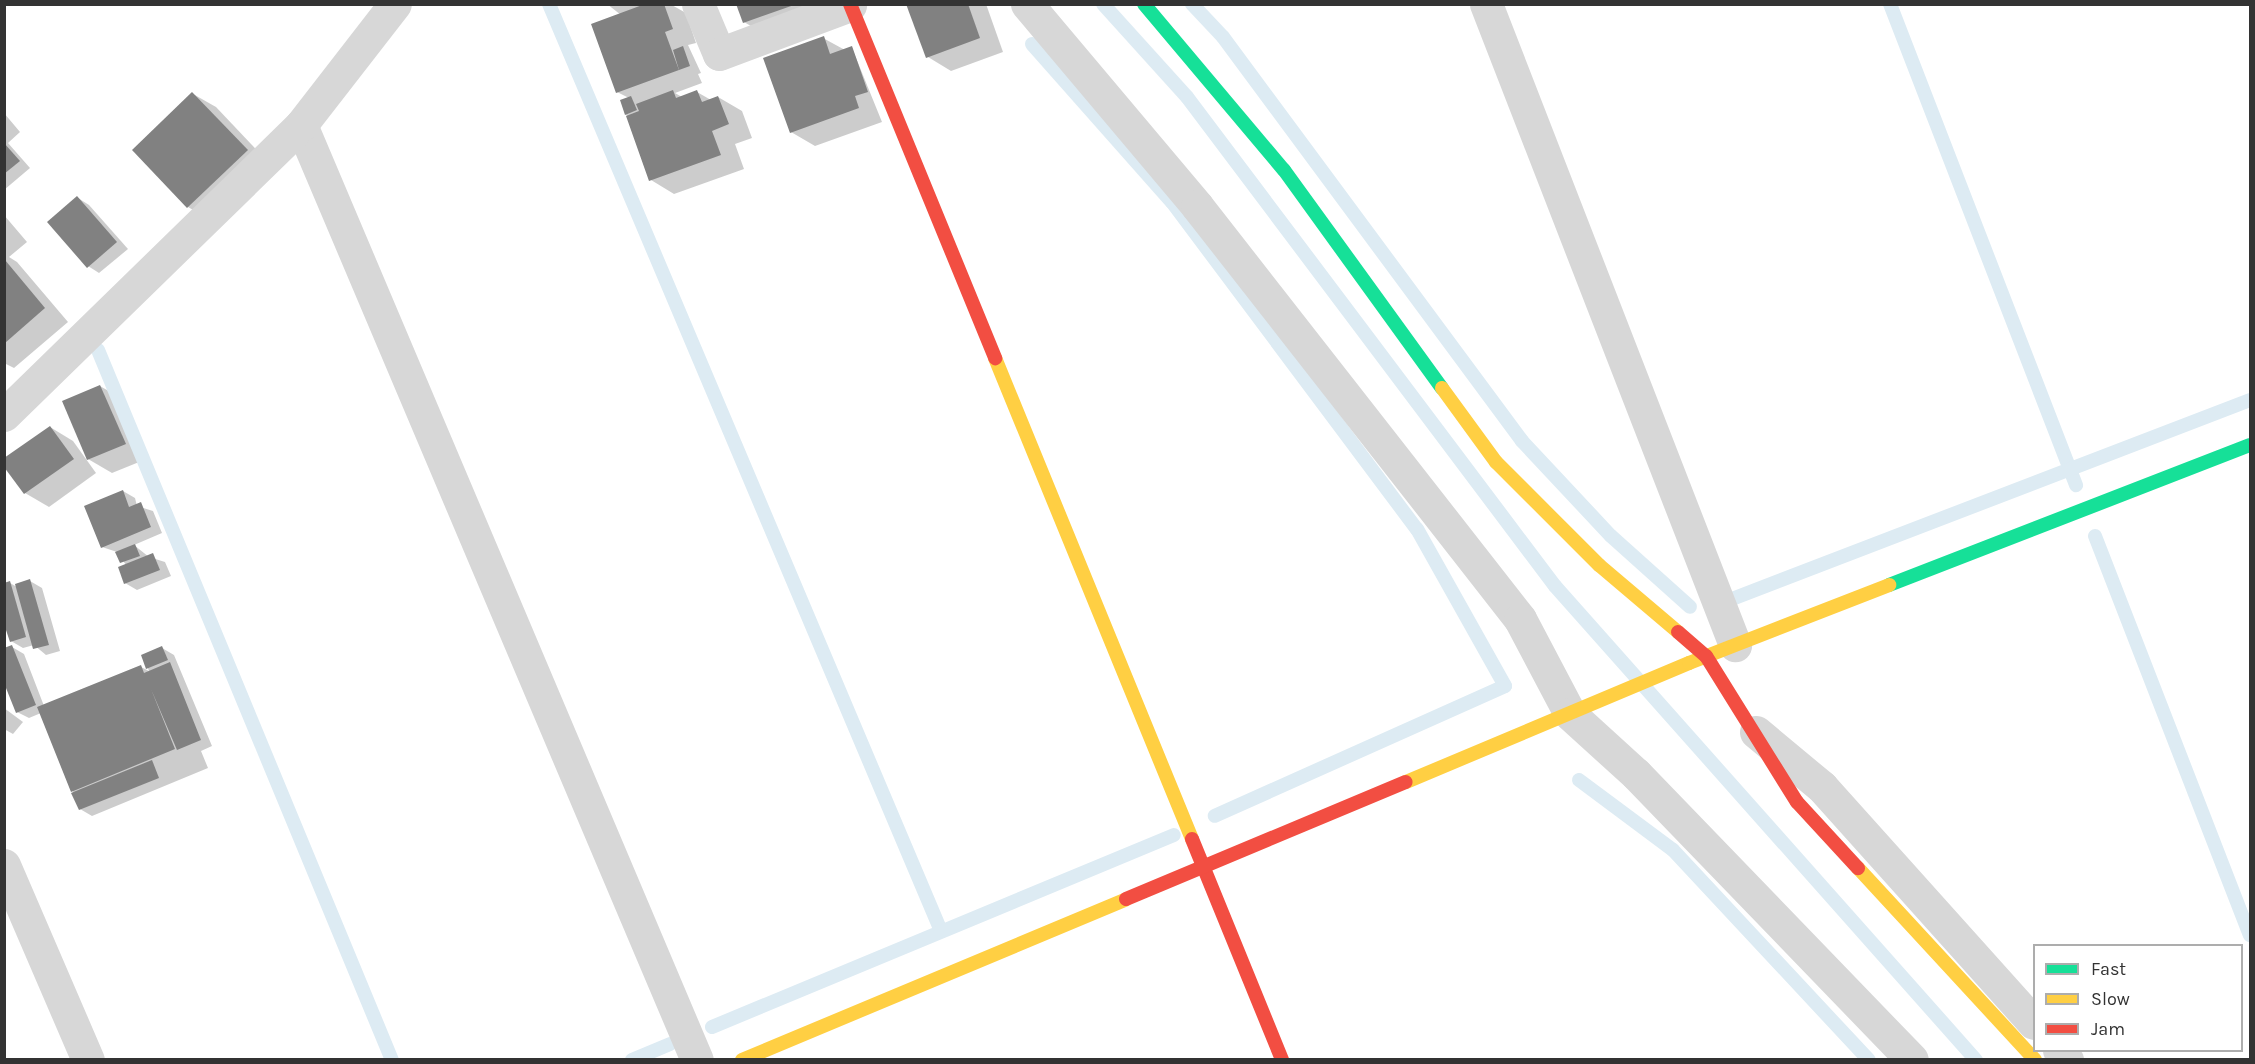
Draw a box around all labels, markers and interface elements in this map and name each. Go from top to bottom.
legend [2033,944,2243,1052]
text: Fast [2091,958,2126,980]
text: Slow [2091,988,2130,1010]
text: Jam [2091,1018,2125,1040]

